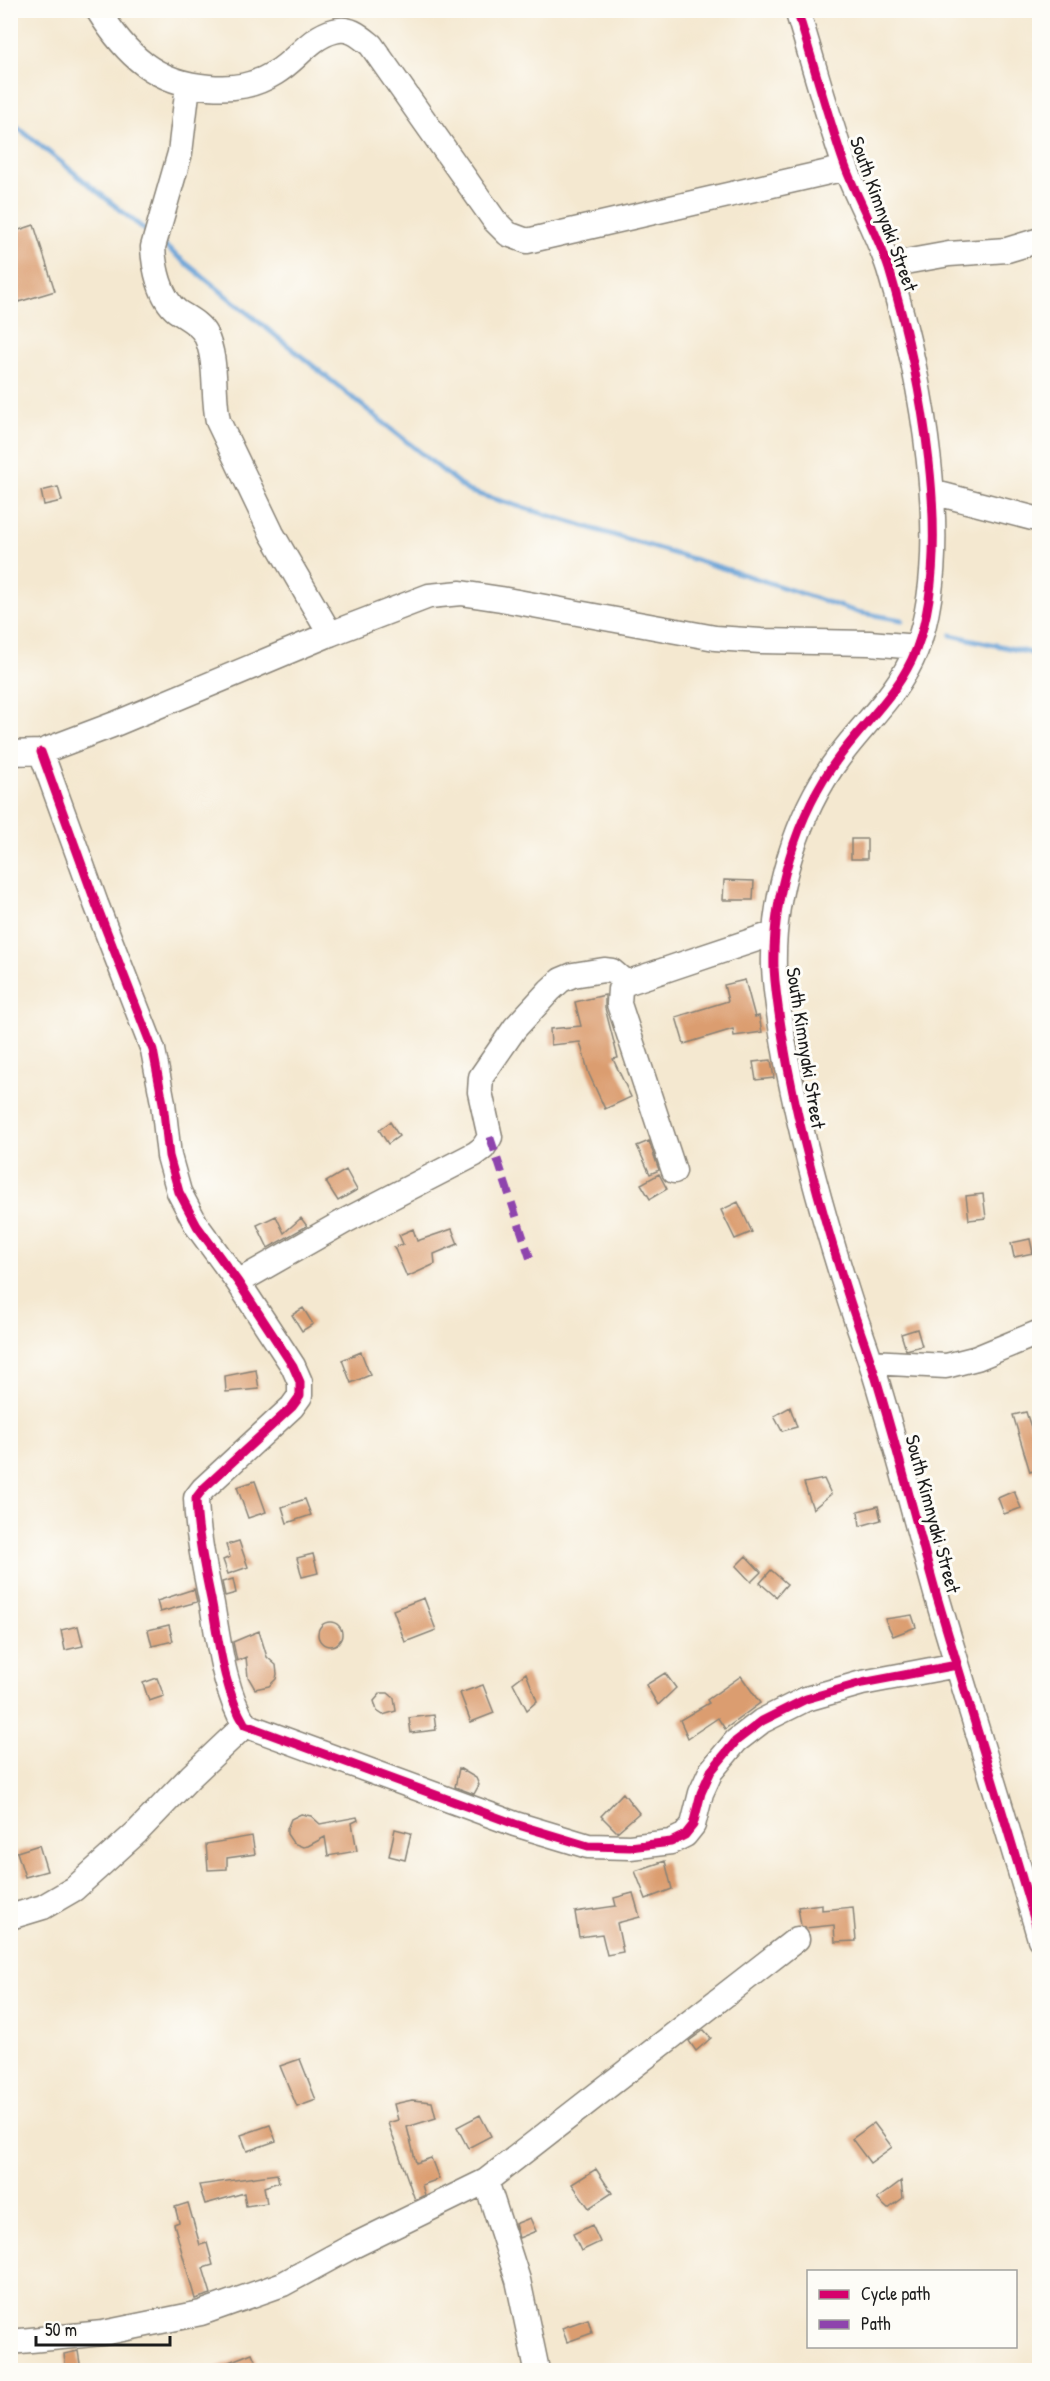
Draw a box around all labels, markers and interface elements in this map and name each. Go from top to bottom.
street label: South Kimnyaki Street [844,133,925,296]
street label: South Kimnyaki Street [780,965,833,1132]
street label: South Kimnyaki Street [899,1432,968,1597]
legend [807,2270,1017,2348]
text: Cycle path [861,2281,931,2306]
scale bar [36,2309,170,2347]
text: Path [861,2311,891,2336]
text: 50 m [45,2317,77,2342]

